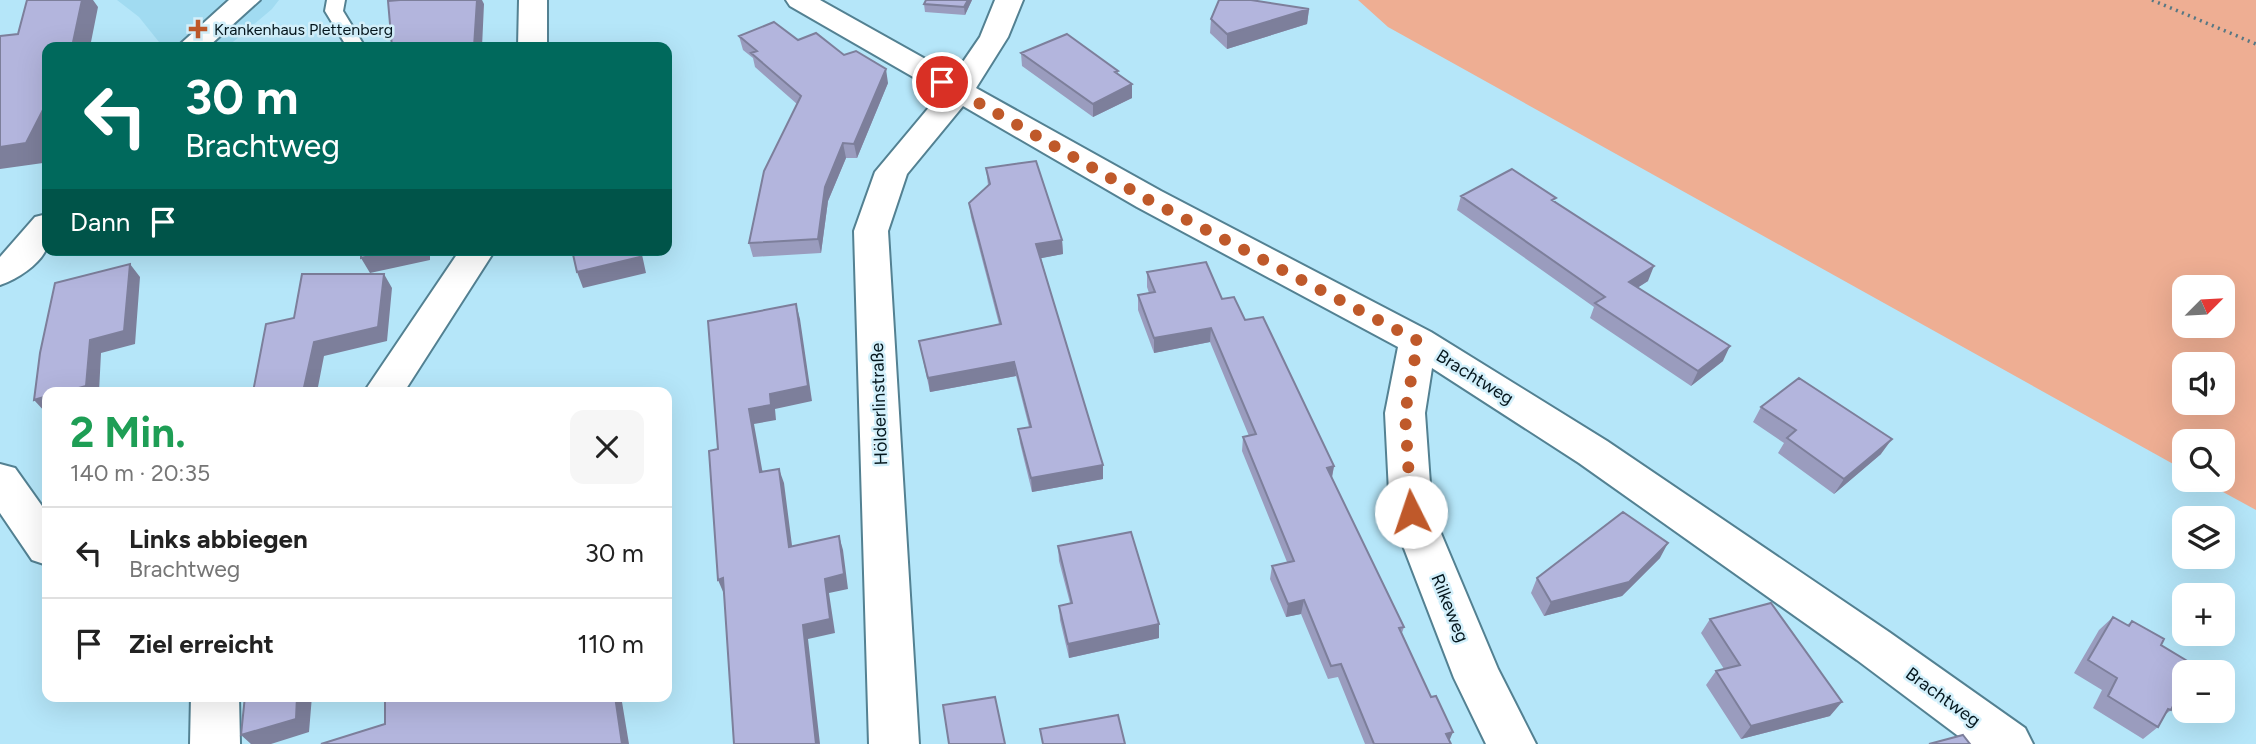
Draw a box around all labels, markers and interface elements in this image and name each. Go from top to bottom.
marker: Krankenhaus Plettenberg [188,19,208,39]
place label: Krankenhaus Plettenberg [214,20,393,39]
pin [912,52,972,112]
icon: arrive [923,63,961,101]
text: 30 m [185,67,298,126]
icon: left [70,70,161,161]
text: Brachtweg [185,127,340,165]
icon: arrive [144,203,182,241]
text: Dann [70,206,130,238]
north arrow [2172,275,2235,338]
map controls [2172,275,2235,723]
street label: Hölderlinstraße [866,342,892,466]
street label: Brachtweg [1432,345,1518,409]
button: sound [2172,352,2235,415]
text: 2 Min. [70,407,186,458]
button: close [570,410,644,484]
button: search [2172,429,2235,492]
text: 140 m · 20:35 [70,459,210,487]
position arrow [1374,475,1448,549]
button: layers [2172,506,2235,569]
text: Links abbiegen [129,523,308,555]
icon: left [70,534,108,572]
text: 30 m [585,537,644,569]
text: Brachtweg [129,555,240,583]
street label: Rilkeweg [1426,571,1474,645]
button: + [2172,583,2235,646]
icon: arrive [70,625,108,663]
text: Ziel erreicht [129,628,274,660]
text: 110 m [577,628,644,660]
button: − [2172,660,2235,723]
street label: Brachtweg [1901,662,1985,732]

